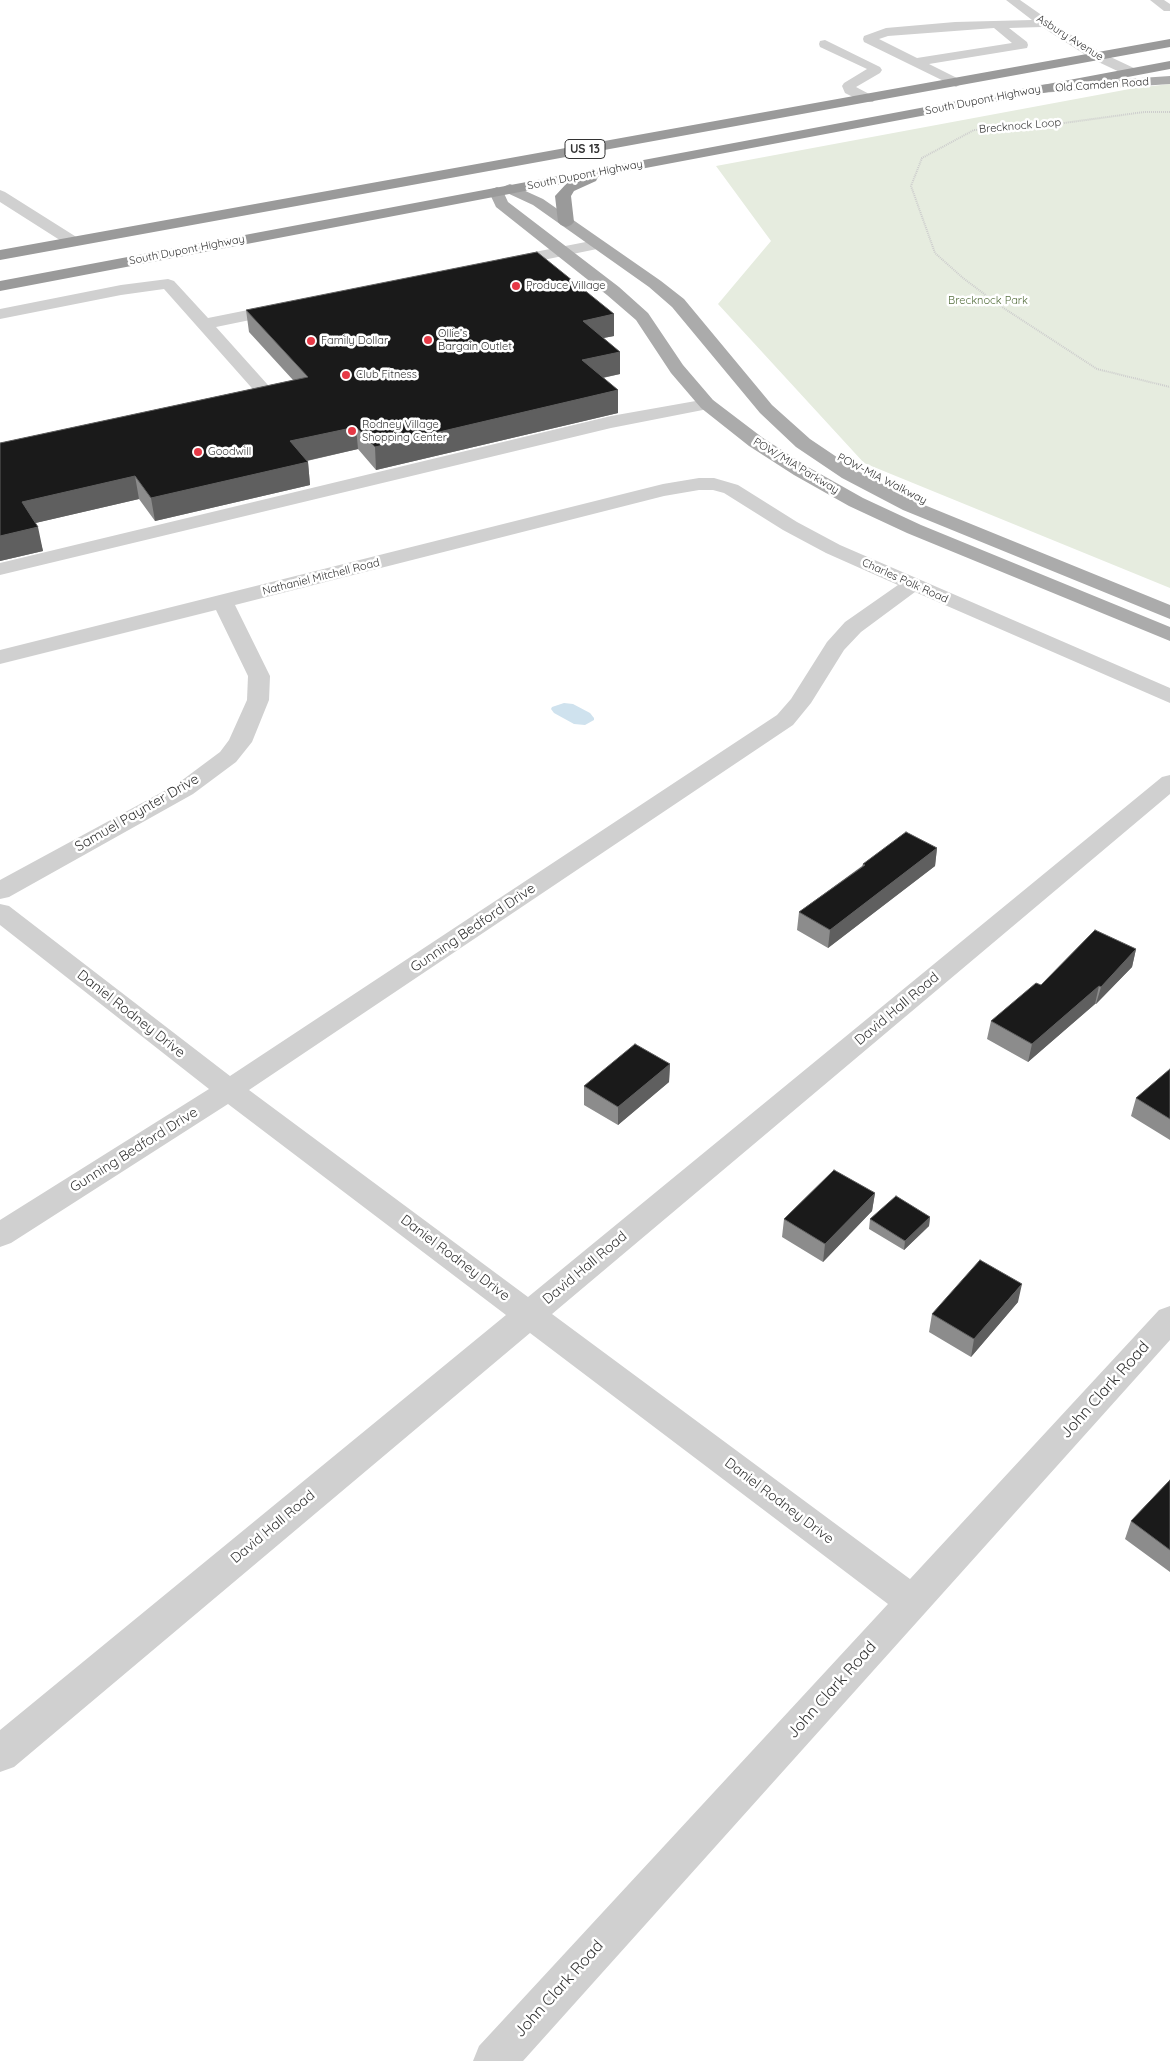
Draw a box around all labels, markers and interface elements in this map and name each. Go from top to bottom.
street label: Asbury Avenue [1034,12,1106,64]
street label: Old Camden Road [1055,75,1149,95]
street label: South Dupont Highway [924,82,1042,118]
street label: Brecknock Loop [978,116,1062,136]
road number: US 13 [565,140,605,158]
street label: South Dupont Highway [526,157,644,193]
street label: South Dupont Highway [128,232,246,268]
place label: Produce Village [526,279,605,293]
marker: Produce Village [510,280,522,292]
park label: Brecknock Park [948,294,1028,308]
place label: Ollie’s Bargain Outlet [438,327,512,353]
place label: Family Dollar [321,334,388,348]
marker: Ollie’s Bargain Outlet [422,334,434,346]
marker: Family Dollar [305,335,317,347]
place label: Club Fitness [356,368,417,382]
marker: Club Fitness [340,369,352,381]
place label: Rodney Village Shopping Center [362,418,447,444]
marker: Rodney Village Shopping Center [346,425,358,437]
street label: POW/MIA Parkway [751,435,841,497]
place label: Goodwill [208,445,251,459]
marker: Goodwill [192,446,204,458]
street label: POW-MIA Walkway [835,451,929,507]
street label: Nathaniel Mitchell Road [261,556,381,598]
street label: Charles Polk Road [860,556,950,606]
street label: Samuel Paynter Drive [72,771,202,855]
street label: Gunning Bedford Drive [407,880,539,976]
street label: Daniel Rodney Drive [74,967,188,1061]
street label: David Hall Road [852,969,942,1049]
street label: Gunning Bedford Drive [67,1104,201,1196]
street label: Daniel Rodney Drive [397,1211,513,1305]
street label: David Hall Road [540,1228,630,1308]
street label: John Clark Road [1056,1337,1154,1443]
street label: Daniel Rodney Drive [721,1454,837,1548]
street label: David Hall Road [228,1487,318,1567]
street label: John Clark Road [783,1637,881,1743]
street label: John Clark Road [510,1936,608,2042]

